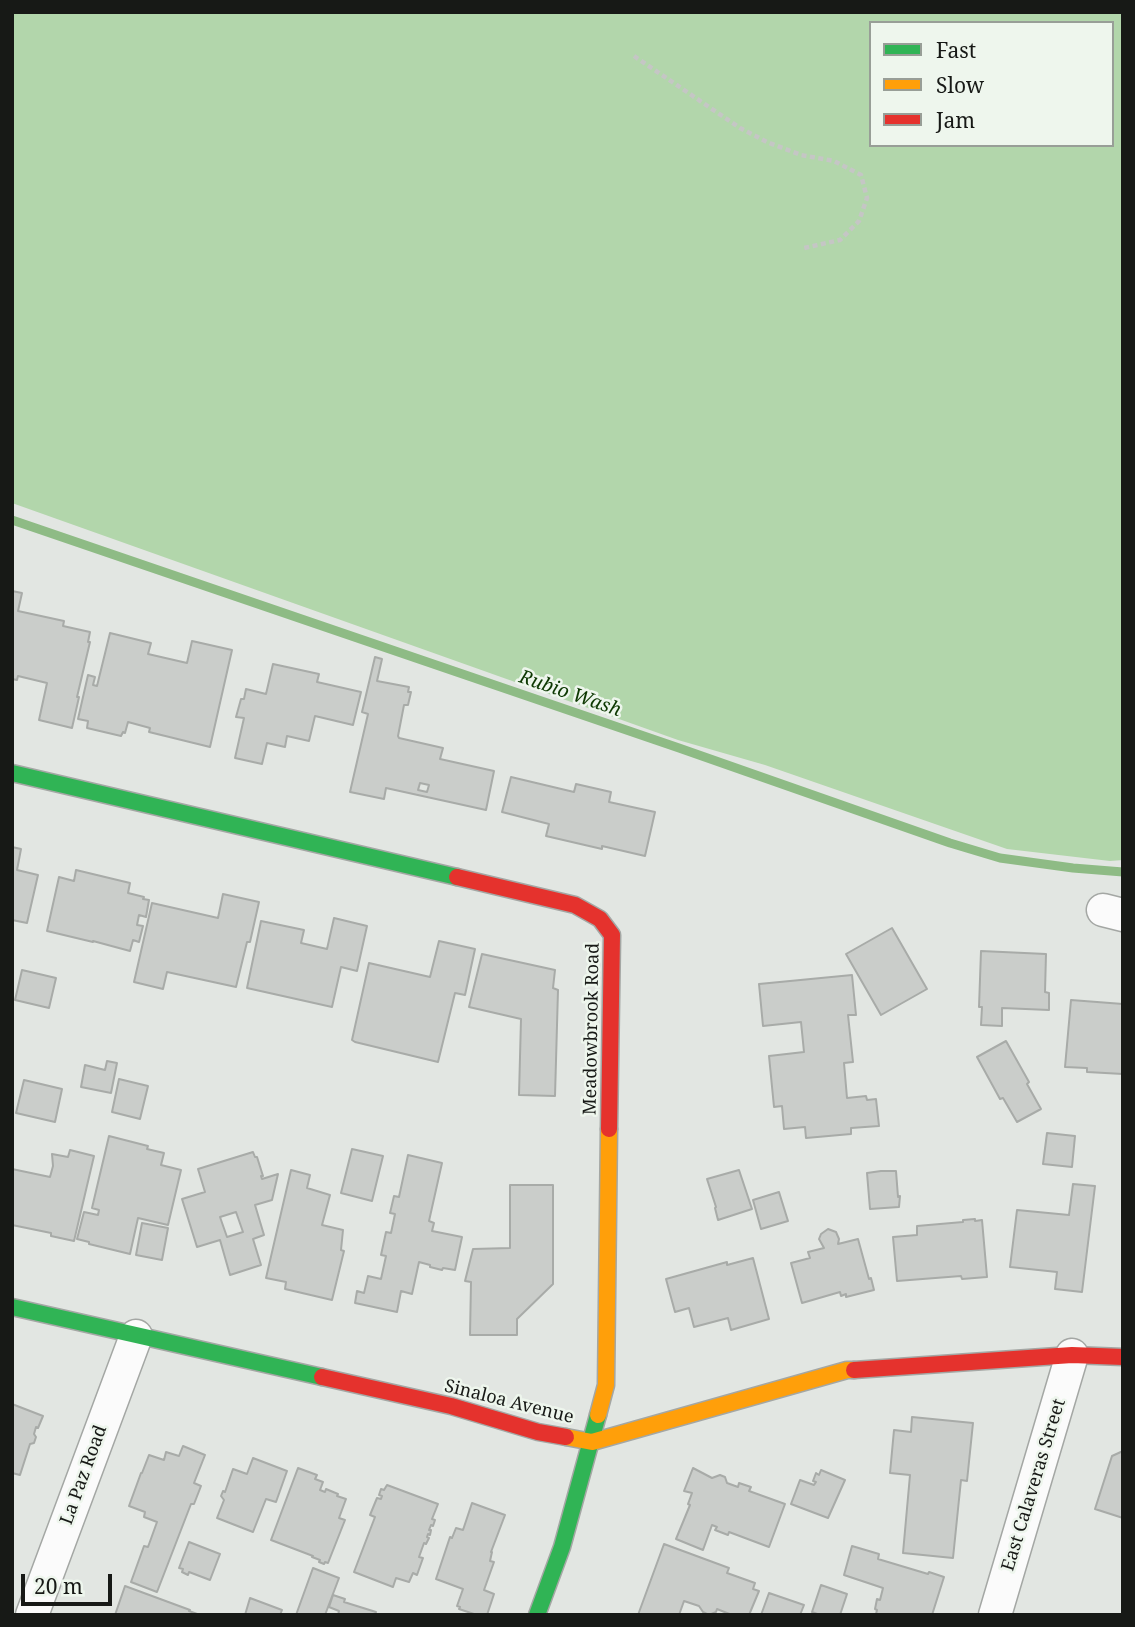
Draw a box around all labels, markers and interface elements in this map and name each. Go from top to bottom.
legend [869,21,1114,147]
text: Fast [936,36,976,64]
text: Slow [936,71,984,99]
text: Jam [936,106,975,134]
water label: Rubio Wash [516,666,624,722]
street label: Meadowbrook Road [580,943,604,1115]
street label: Sinaloa Avenue [442,1376,576,1428]
street label: East Calaveras Street [998,1396,1070,1574]
street label: La Paz Road [56,1422,112,1528]
scale bar [24,1560,116,1604]
text: 20 m [34,1572,83,1600]

